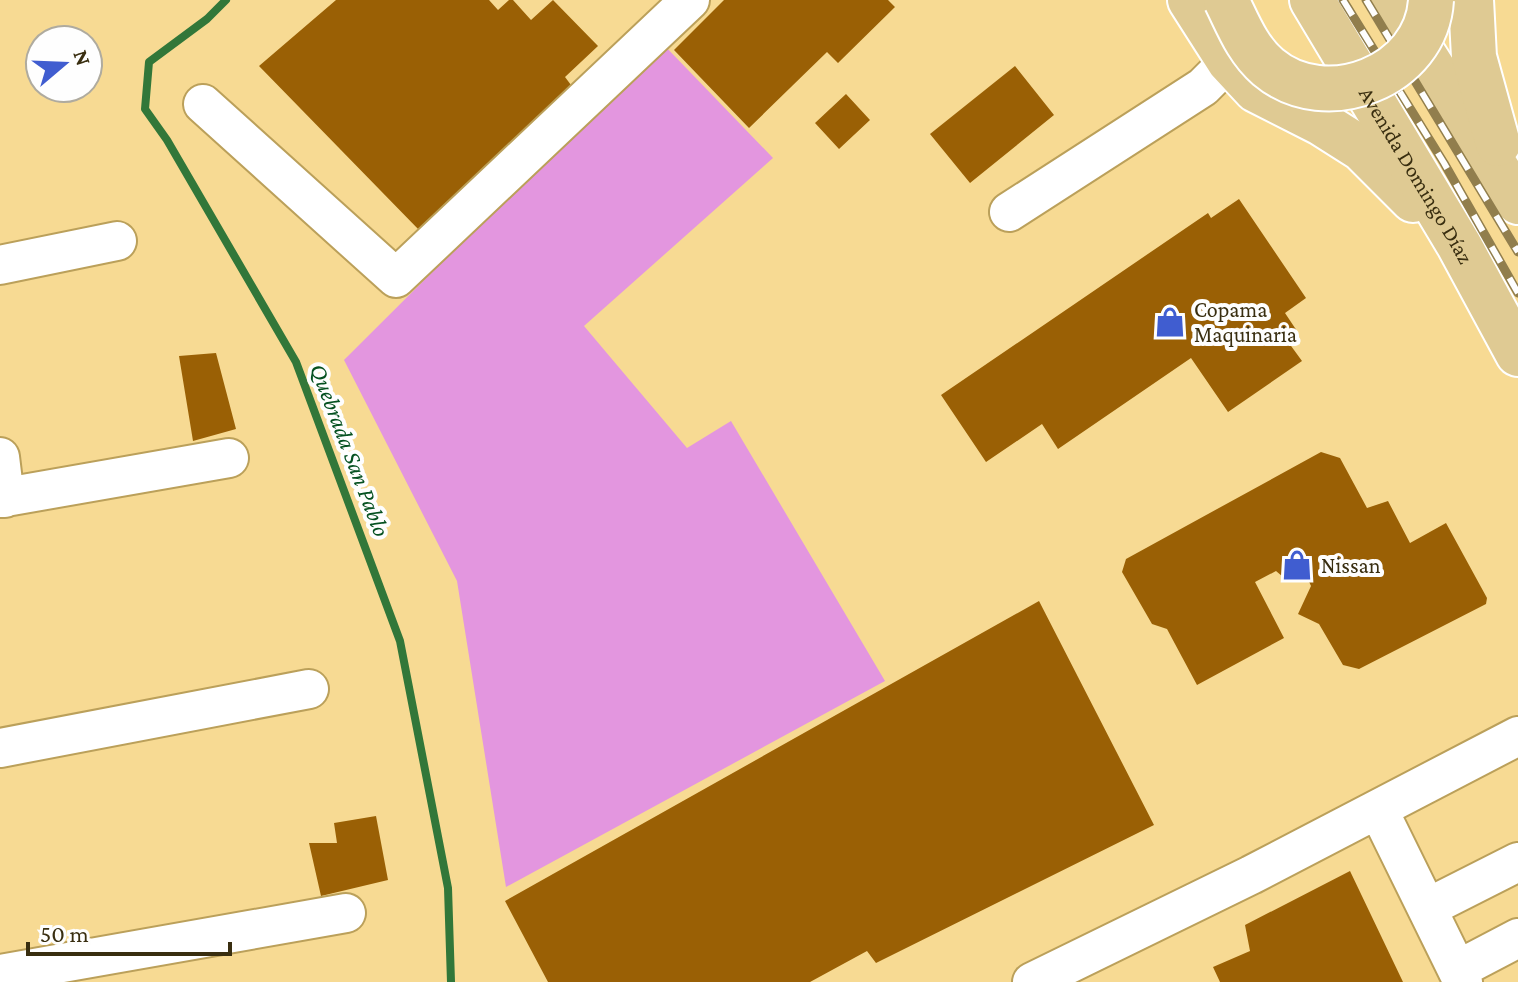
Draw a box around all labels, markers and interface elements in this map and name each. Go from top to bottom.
north arrow [24,24,104,104]
text: N [68,46,97,69]
street label: Avenida Domingo Díaz [1354,82,1479,268]
place label: Copama Maquinaria [1194,297,1297,347]
shop icon: Copama Maquinaria [1153,305,1187,339]
water label: Quebrada San Pablo [305,360,396,540]
shop icon: Nissan [1280,548,1314,582]
place label: Nissan [1321,553,1381,578]
scale bar [28,906,230,956]
text: 50 m [40,920,89,947]

